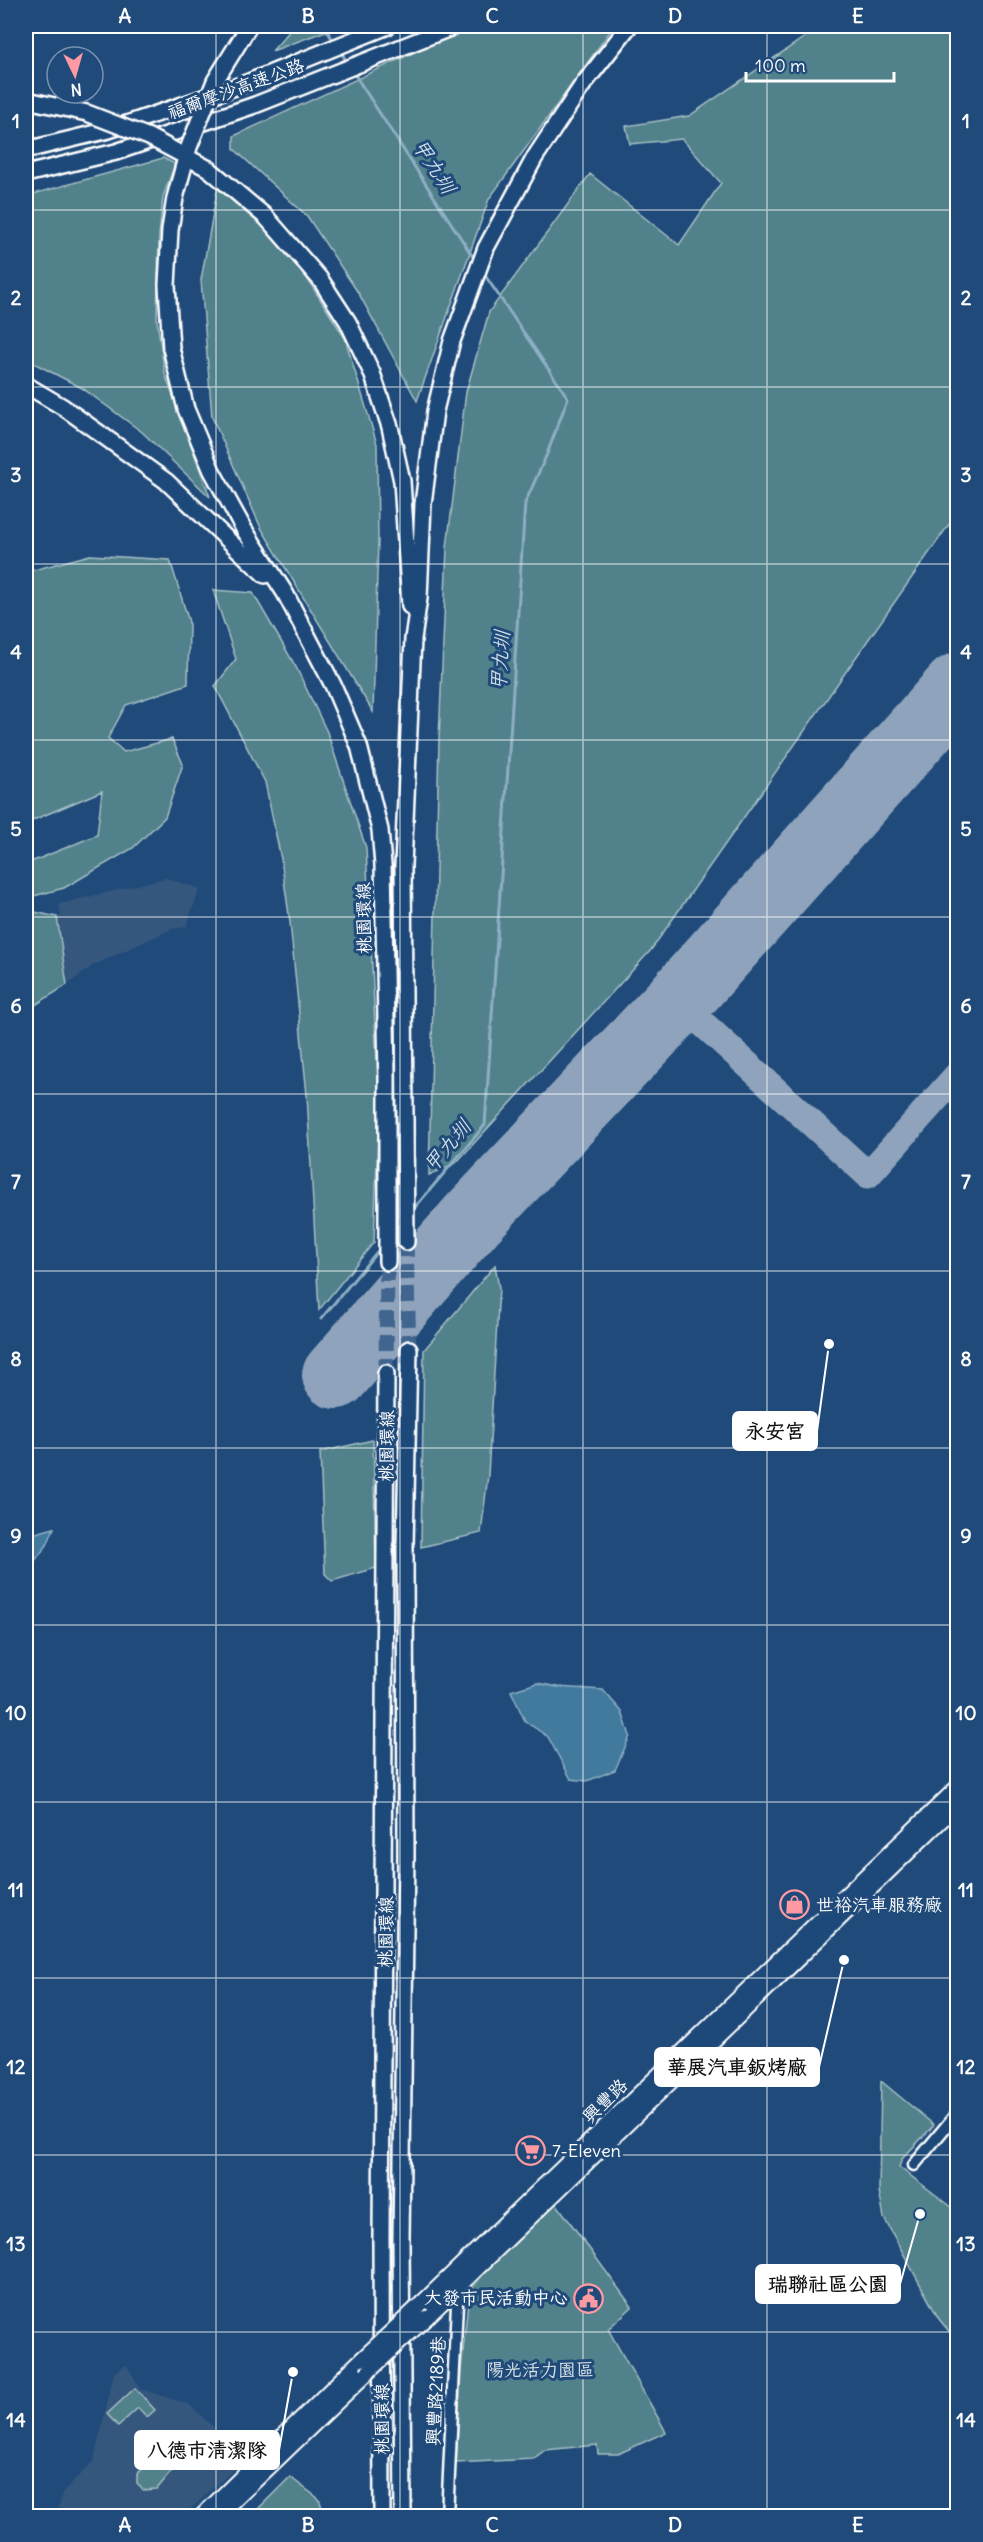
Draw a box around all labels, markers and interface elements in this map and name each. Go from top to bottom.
text: A [119,3,132,28]
text: B [301,3,315,28]
text: C [485,3,499,28]
text: D [668,3,682,28]
text: E [852,3,864,28]
north arrow [45,45,105,105]
scale bar [746,45,894,83]
street label: 福爾摩沙高速公路 [164,53,307,124]
text: 100 m [755,54,806,77]
text: N [70,79,83,100]
text: 1 [12,108,20,133]
text: 1 [962,108,970,133]
water label: 甲九圳 [408,134,462,199]
text: 2 [11,285,22,310]
text: 2 [961,285,972,310]
text: 3 [10,462,22,487]
text: 3 [960,462,972,487]
water label: 甲九圳 [485,628,514,692]
text: 4 [10,639,22,664]
text: 4 [960,639,972,664]
text: 5 [10,816,22,841]
text: 5 [960,816,972,841]
street label: 桃園環線 [351,882,376,954]
text: 6 [10,993,22,1018]
text: 6 [960,993,972,1018]
water label: 甲九圳 [418,1113,477,1177]
text: 7 [11,1169,21,1194]
text: 7 [961,1169,971,1194]
text: 8 [10,1346,22,1371]
text: 8 [960,1346,972,1371]
street label: 桃園環線 [374,1410,399,1482]
callout: 永安宮 [733,1412,817,1450]
text: 永安宮 [745,1418,805,1443]
text: 9 [10,1523,22,1548]
text: 9 [960,1523,972,1548]
text: 10 [5,1700,27,1725]
text: 10 [955,1700,977,1725]
text: 11 [8,1877,24,1902]
text: 11 [958,1877,974,1902]
shop icon: 世裕汽車服務廠 [779,1889,811,1921]
place label: 世裕汽車服務廠 [816,1893,942,1916]
street label: 桃園環線 [373,1896,398,1968]
callout: 華展汽車鈑烤廠 [655,2048,819,2086]
text: 12 [7,2054,25,2079]
text: 華展汽車鈑烤廠 [667,2054,807,2079]
text: 12 [957,2054,975,2079]
street label: 興豐路 [577,2074,632,2128]
supermarket icon: 7-Eleven [515,2135,547,2167]
place label: 7-Eleven [552,2139,621,2162]
text: 13 [6,2231,26,2256]
text: 13 [956,2231,976,2256]
callout: 瑞聯社區公園 [756,2265,900,2303]
text: 瑞聯社區公園 [768,2271,888,2296]
public building icon: 大發市民活動中心 [573,2282,605,2314]
place label: 大發市民活動中心 [424,2286,568,2309]
street label: 興豐路2189巷 [421,2336,450,2446]
park label: 陽光活力園區 [486,2358,594,2381]
street label: 桃園環線 [370,2383,393,2455]
text: 14 [6,2407,26,2432]
text: 14 [956,2407,976,2432]
callout: 八德市清潔隊 [135,2431,279,2469]
text: 八德市清潔隊 [147,2437,267,2462]
text: A [119,2512,132,2537]
text: B [301,2512,315,2537]
text: C [485,2512,499,2537]
text: D [668,2512,682,2537]
text: E [852,2512,864,2537]

